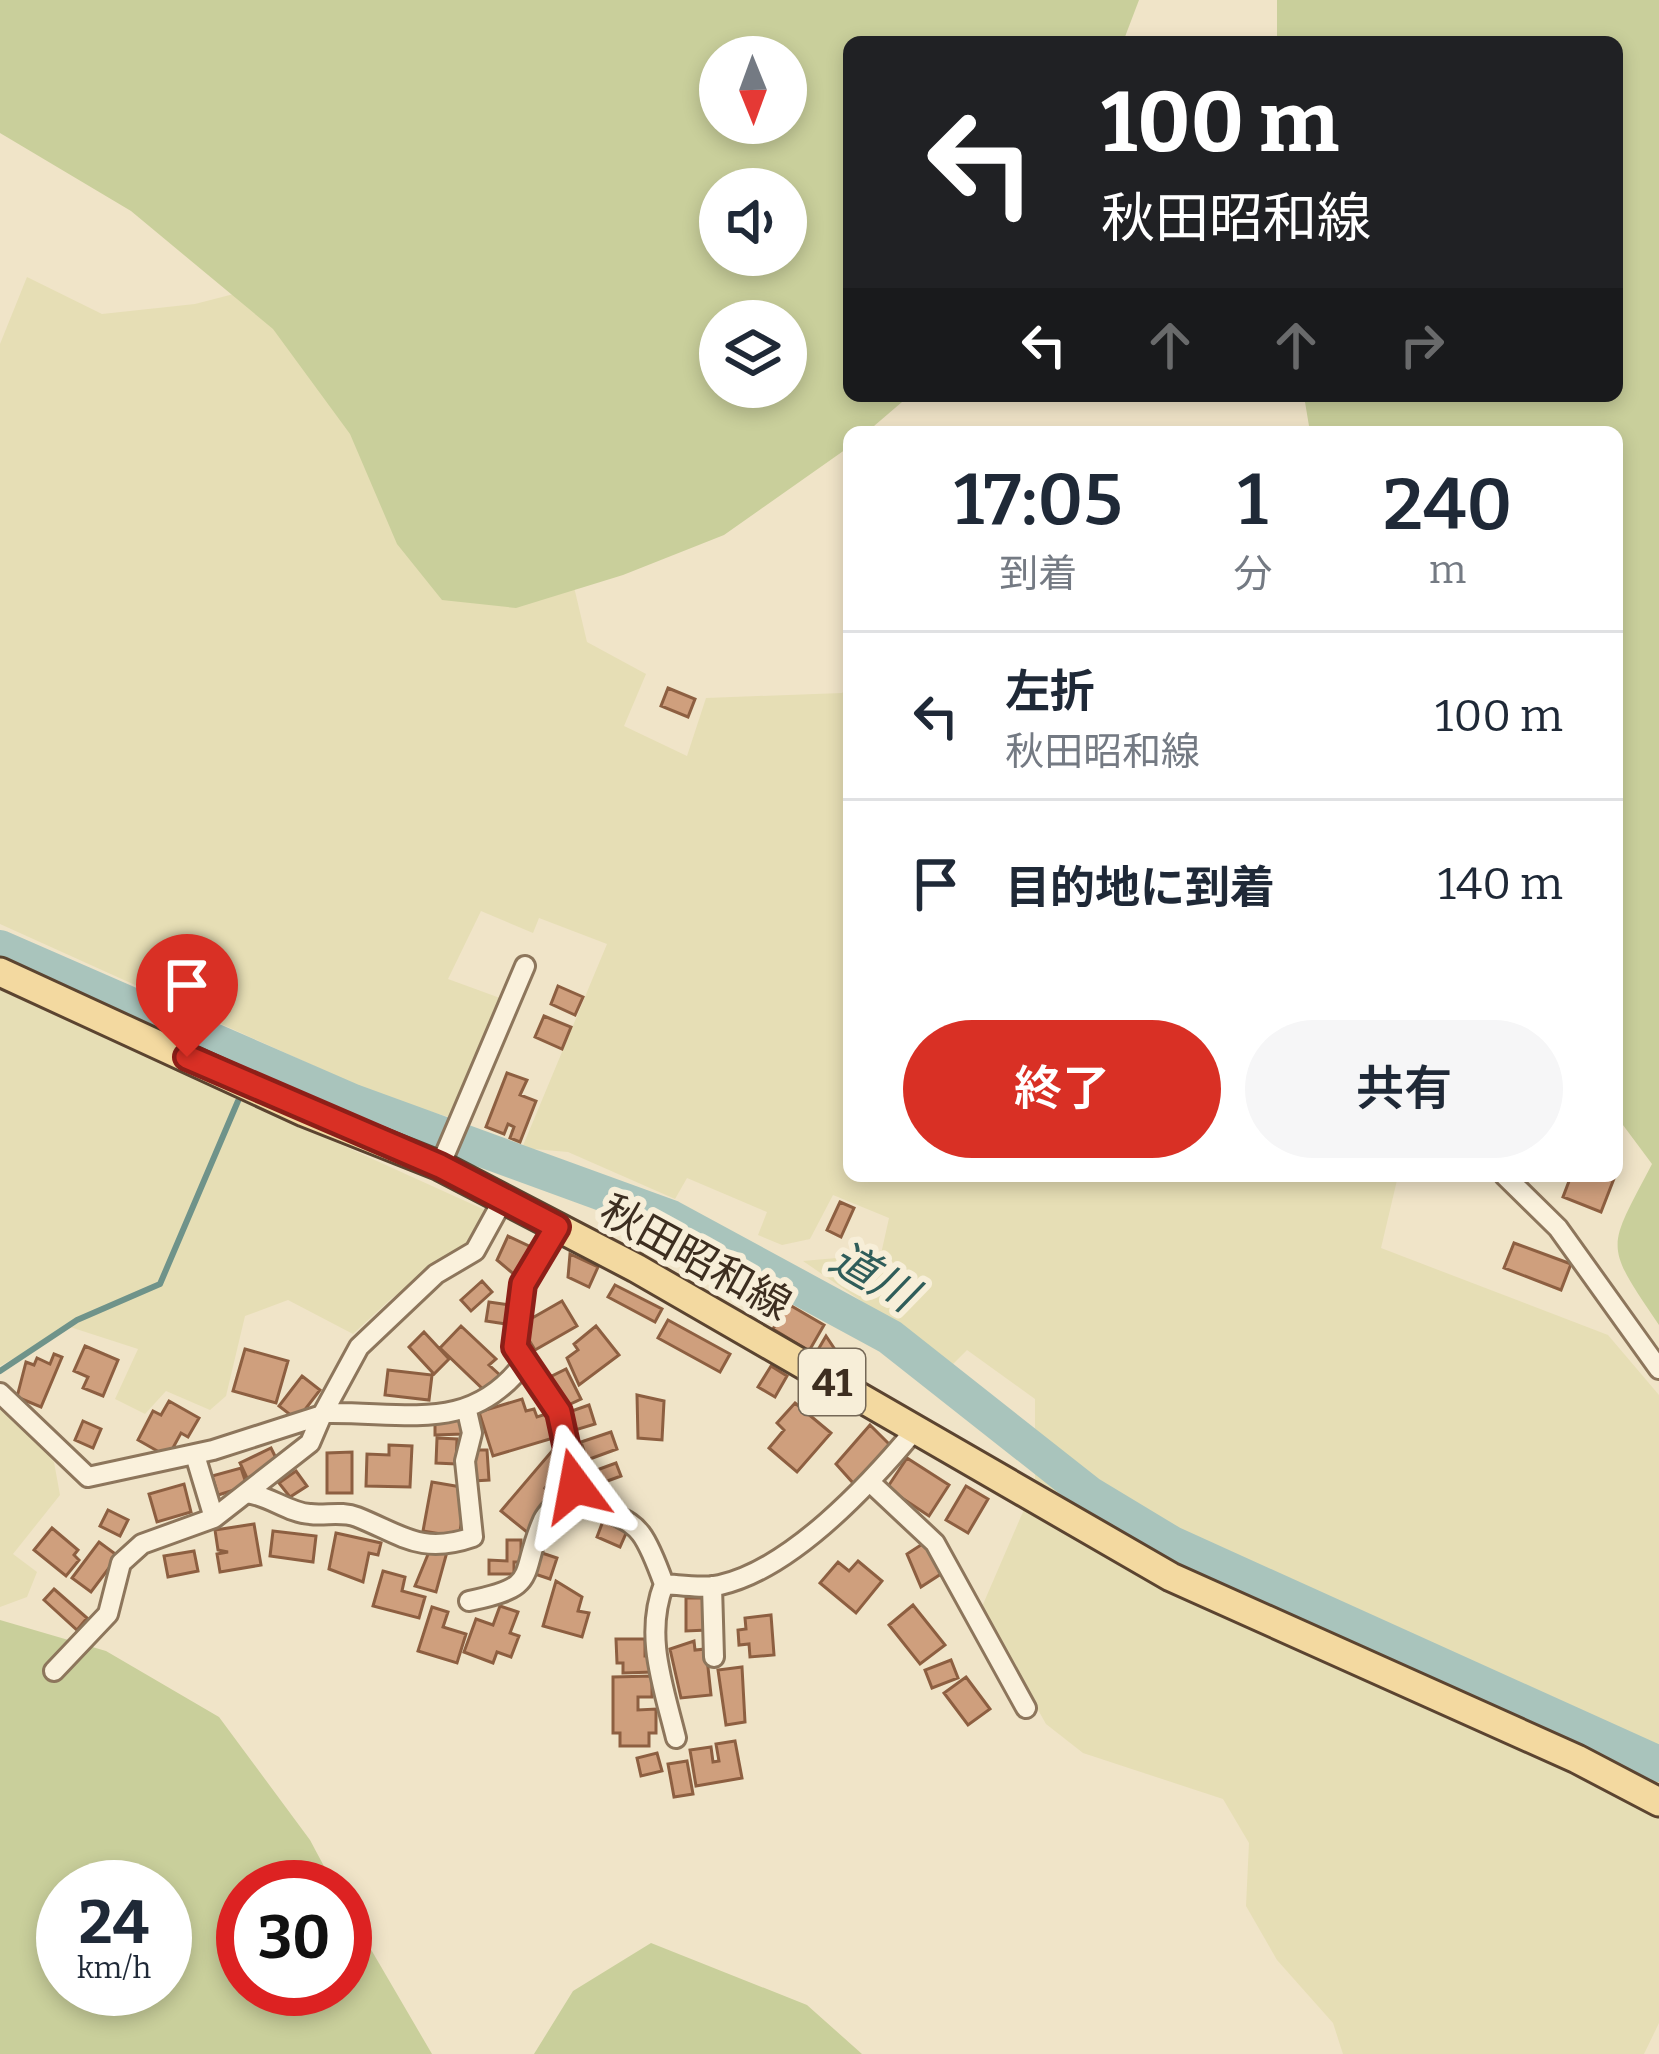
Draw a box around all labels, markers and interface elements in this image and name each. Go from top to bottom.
north arrow [699,36,807,144]
map controls [699,36,807,408]
text: 100 m [1101,72,1339,173]
icon: left [903,84,1059,240]
button: sound [699,168,807,276]
text: 秋田昭和線 [1101,187,1371,251]
button: layers [699,300,807,408]
icon: left [1011,312,1077,378]
icon: ahead [1137,312,1203,378]
icon: ahead [1263,312,1329,378]
icon: right [1389,312,1455,378]
text: 17:05 [954,457,1123,543]
text: 1 [1238,457,1268,543]
text: 240 [1383,462,1512,548]
text: m [1429,547,1466,593]
text: 到着 [999,551,1077,597]
text: 分 [1233,551,1272,597]
text: 左折 [1005,665,1095,719]
icon: left [903,683,969,749]
text: 100 m [1435,689,1563,743]
text: 秋田昭和線 [1005,729,1200,775]
icon: arrive [903,851,969,917]
text: 140 m [1438,857,1563,911]
text: 目的地に到着 [1005,861,1275,915]
pin [136,934,238,1057]
icon: arrive [154,952,220,1018]
button: 終了 [903,1020,1221,1158]
button: 共有 [1245,1020,1563,1158]
street label: 秋田昭和線 [592,1185,799,1331]
water label: 道川 [821,1231,929,1325]
road number: 41 [799,1349,865,1415]
position arrow [512,1423,638,1549]
speed limit sign: 30 [216,1860,372,2016]
text: 24 [79,1887,149,1959]
text: km/h [77,1950,151,1986]

